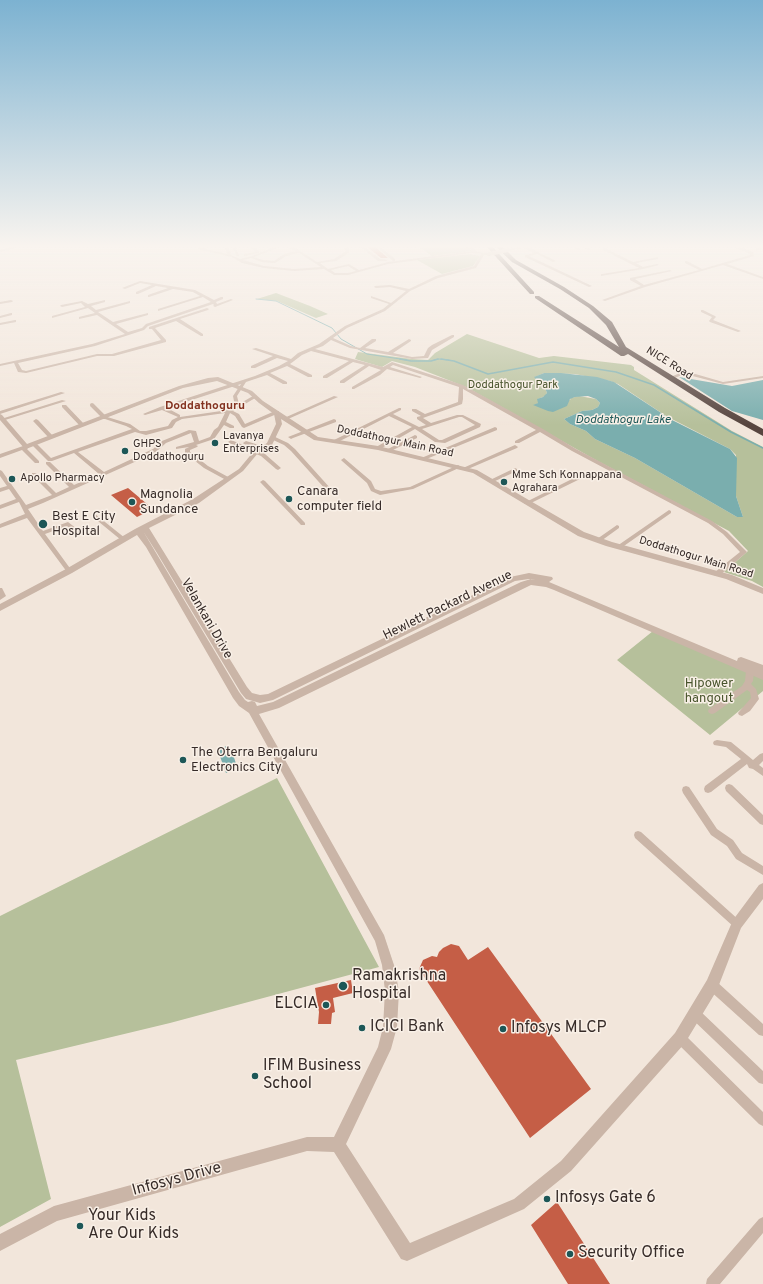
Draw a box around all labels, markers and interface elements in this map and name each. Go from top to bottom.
street label: NICE Road [643,344,695,384]
park label: Doddathogur Park [468,379,558,393]
district label: Doddathoguru [165,400,245,414]
water label: Doddathogur Lake [575,414,671,428]
street label: Doddathogur Main Road [335,423,455,461]
place label: Lavanya Enterprises [223,430,279,456]
place label: GHPS Doddathoguru [133,438,204,464]
marker: Lavanya Enterprises [210,438,220,448]
marker: GHPS Doddathoguru [120,446,130,456]
place label: Mme Sch Konnappana Agrahara [512,469,622,495]
place label: Apollo Pharmacy [20,472,105,486]
marker: Apollo Pharmacy [7,474,17,484]
marker: Mme Sch Konnappana Agrahara [499,477,509,487]
place label: Canara computer field [297,484,382,515]
place label: Magnolia Sundance [140,487,198,518]
marker: Canara computer field [284,494,294,504]
marker: Magnolia Sundance [127,497,137,507]
place label: Best E City Hospital [52,509,116,540]
marker: Best E City Hospital [37,518,49,530]
street label: Doddathogur Main Road [637,534,755,582]
street label: Hewlett Packard Avenue [381,568,515,644]
street label: Velankani Drive [177,576,235,662]
park label: Hipower hangout [685,676,733,707]
place label: The Oterra Bengaluru Electronics City [191,745,318,776]
marker: The Oterra Bengaluru Electronics City [178,755,188,765]
place label: Ramakrishna Hospital [352,967,446,1005]
marker: Ramakrishna Hospital [337,980,349,992]
place label: ELCIA [275,995,318,1015]
marker: ELCIA [321,1000,331,1010]
place label: ICICI Bank [370,1018,445,1038]
place label: Infosys MLCP [511,1019,607,1039]
marker: ICICI Bank [357,1023,367,1033]
marker: Infosys MLCP [498,1024,508,1034]
place label: IFIM Business School [263,1057,361,1095]
marker: IFIM Business School [250,1071,260,1081]
street label: Infosys Drive [130,1159,224,1201]
place label: Infosys Gate 6 [555,1189,656,1209]
marker: Infosys Gate 6 [542,1194,552,1204]
place label: Your Kids Are Our Kids [88,1207,179,1245]
marker: Your Kids Are Our Kids [75,1221,85,1231]
place label: Security Office [578,1244,685,1264]
marker: Security Office [565,1249,575,1259]

